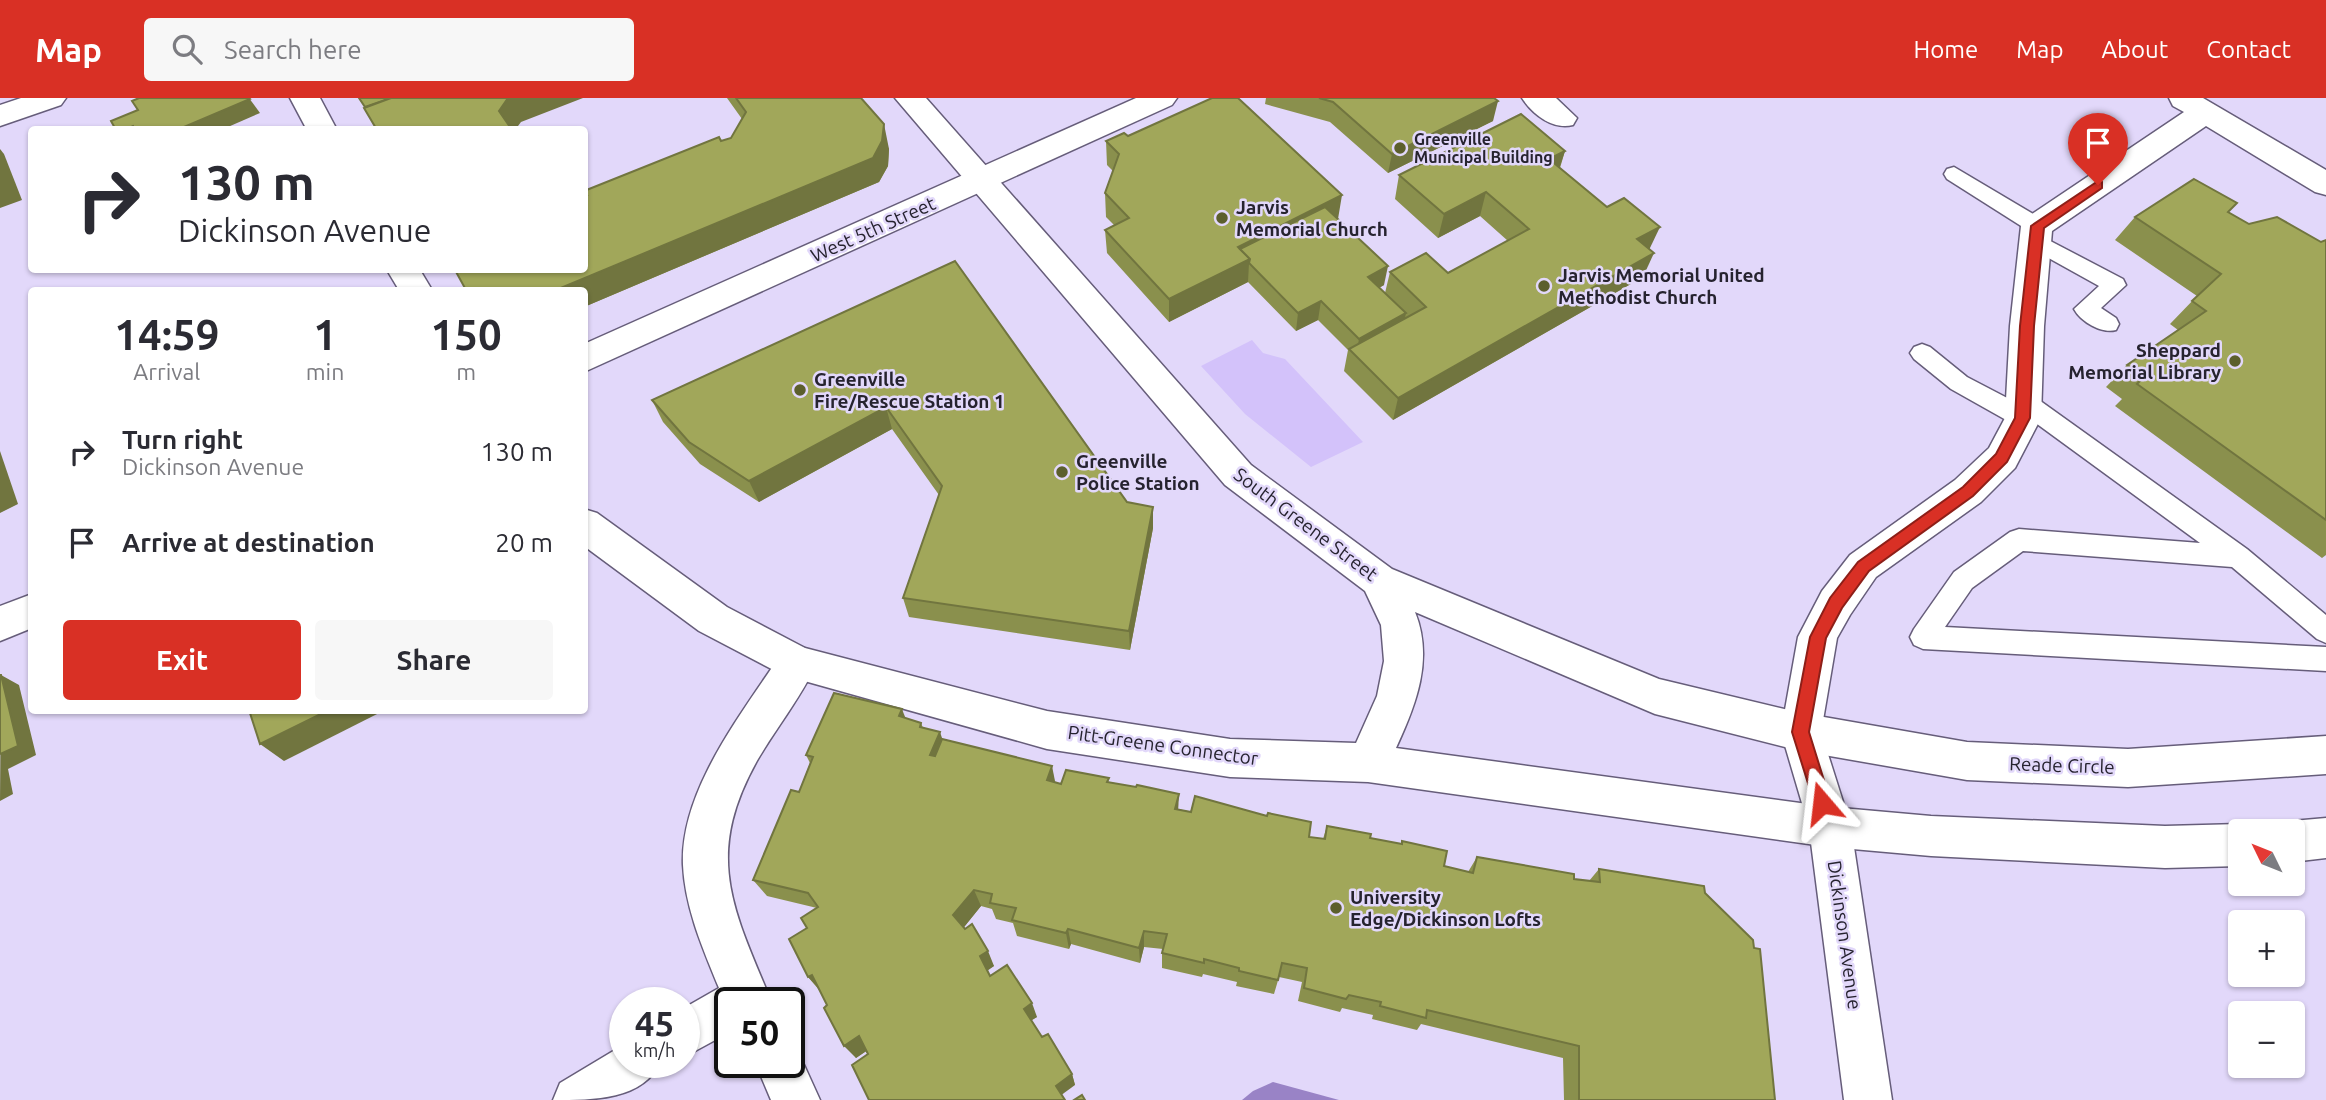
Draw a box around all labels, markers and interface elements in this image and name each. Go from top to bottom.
search box [144,18,634,81]
icon: search [168,30,206,68]
text: Map [35,31,102,68]
text: Search here [224,35,362,64]
text: Home [1913,36,1978,63]
text: Map [2016,36,2063,63]
text: About [2101,36,2168,63]
text: Contact [2206,36,2291,63]
pin [2068,113,2128,185]
icon: arrive [2079,124,2117,162]
place label: Greenville Municipal Building [1414,130,1553,166]
marker: Greenville Municipal Building [1392,140,1408,156]
icon: right [63,154,154,245]
text: 130 m [178,154,315,209]
street label: West 5th Street [807,191,939,266]
place label: Jarvis Memorial Church [1236,196,1388,240]
marker: Jarvis Memorial Church [1214,210,1230,226]
text: Dickinson Avenue [178,212,431,248]
place label: Jarvis Memorial United Methodist Church [1558,264,1765,308]
marker: Jarvis Memorial United Methodist Church [1536,278,1552,294]
text: 14:59 [114,311,219,358]
text: 1 [313,311,337,358]
text: 150 [431,311,502,358]
place label: Sheppard Memorial Library [2068,339,2221,383]
marker: Sheppard Memorial Library [2227,353,2243,369]
text: Arrival [133,359,200,384]
text: min [306,359,344,384]
text: m [456,359,476,384]
place label: Greenville Fire/Rescue Station 1 [814,368,1005,412]
marker: Greenville Fire/Rescue Station 1 [792,382,808,398]
text: Turn right [122,425,243,454]
icon: right [63,433,101,471]
text: 130 m [481,437,553,466]
place label: Greenville Police Station [1076,450,1200,494]
text: Dickinson Avenue [122,454,304,479]
street label: South Greene Street [1230,463,1383,585]
marker: Greenville Police Station [1054,464,1070,480]
icon: arrive [63,524,101,562]
text: Arrive at destination [122,528,375,557]
text: 20 m [495,528,553,557]
button: Exit [63,620,301,700]
button: Share [315,620,553,700]
street label: Pitt-Greene Connector [1066,721,1260,769]
street label: Reade Circle [2009,752,2115,778]
position arrow [1785,766,1859,840]
north arrow [2228,819,2305,896]
map controls [2228,819,2305,1078]
street label: Dickinson Avenue [1824,859,1866,1011]
place label: University Edge/Dickinson Lofts [1350,886,1541,930]
marker: University Edge/Dickinson Lofts [1328,900,1344,916]
button: + [2228,910,2305,987]
speed limit sign: 50 [714,987,805,1078]
button: − [2228,1001,2305,1078]
text: 45 [635,1003,674,1043]
text: km/h [634,1040,675,1060]

